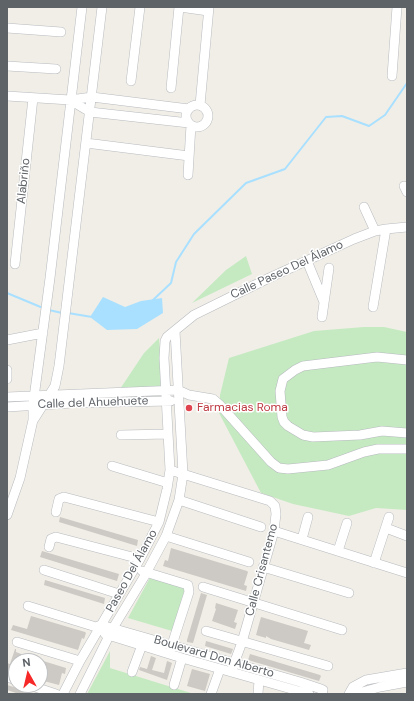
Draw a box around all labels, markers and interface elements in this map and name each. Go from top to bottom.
street label: Alabriño [14,157,34,205]
street label: Calle Paseo Del Álamo [228,238,346,302]
street label: Calle del Ahuehuete [37,394,149,412]
place label: Farmacias Roma [197,401,288,415]
marker: Farmacias Roma [184,403,194,413]
street label: Calle Crisantemo [243,522,281,618]
street label: Paseo Del Álamo [103,527,161,615]
street label: Boulevard Don Alberto [152,633,276,681]
north arrow [8,653,48,693]
text: N [22,655,31,670]

